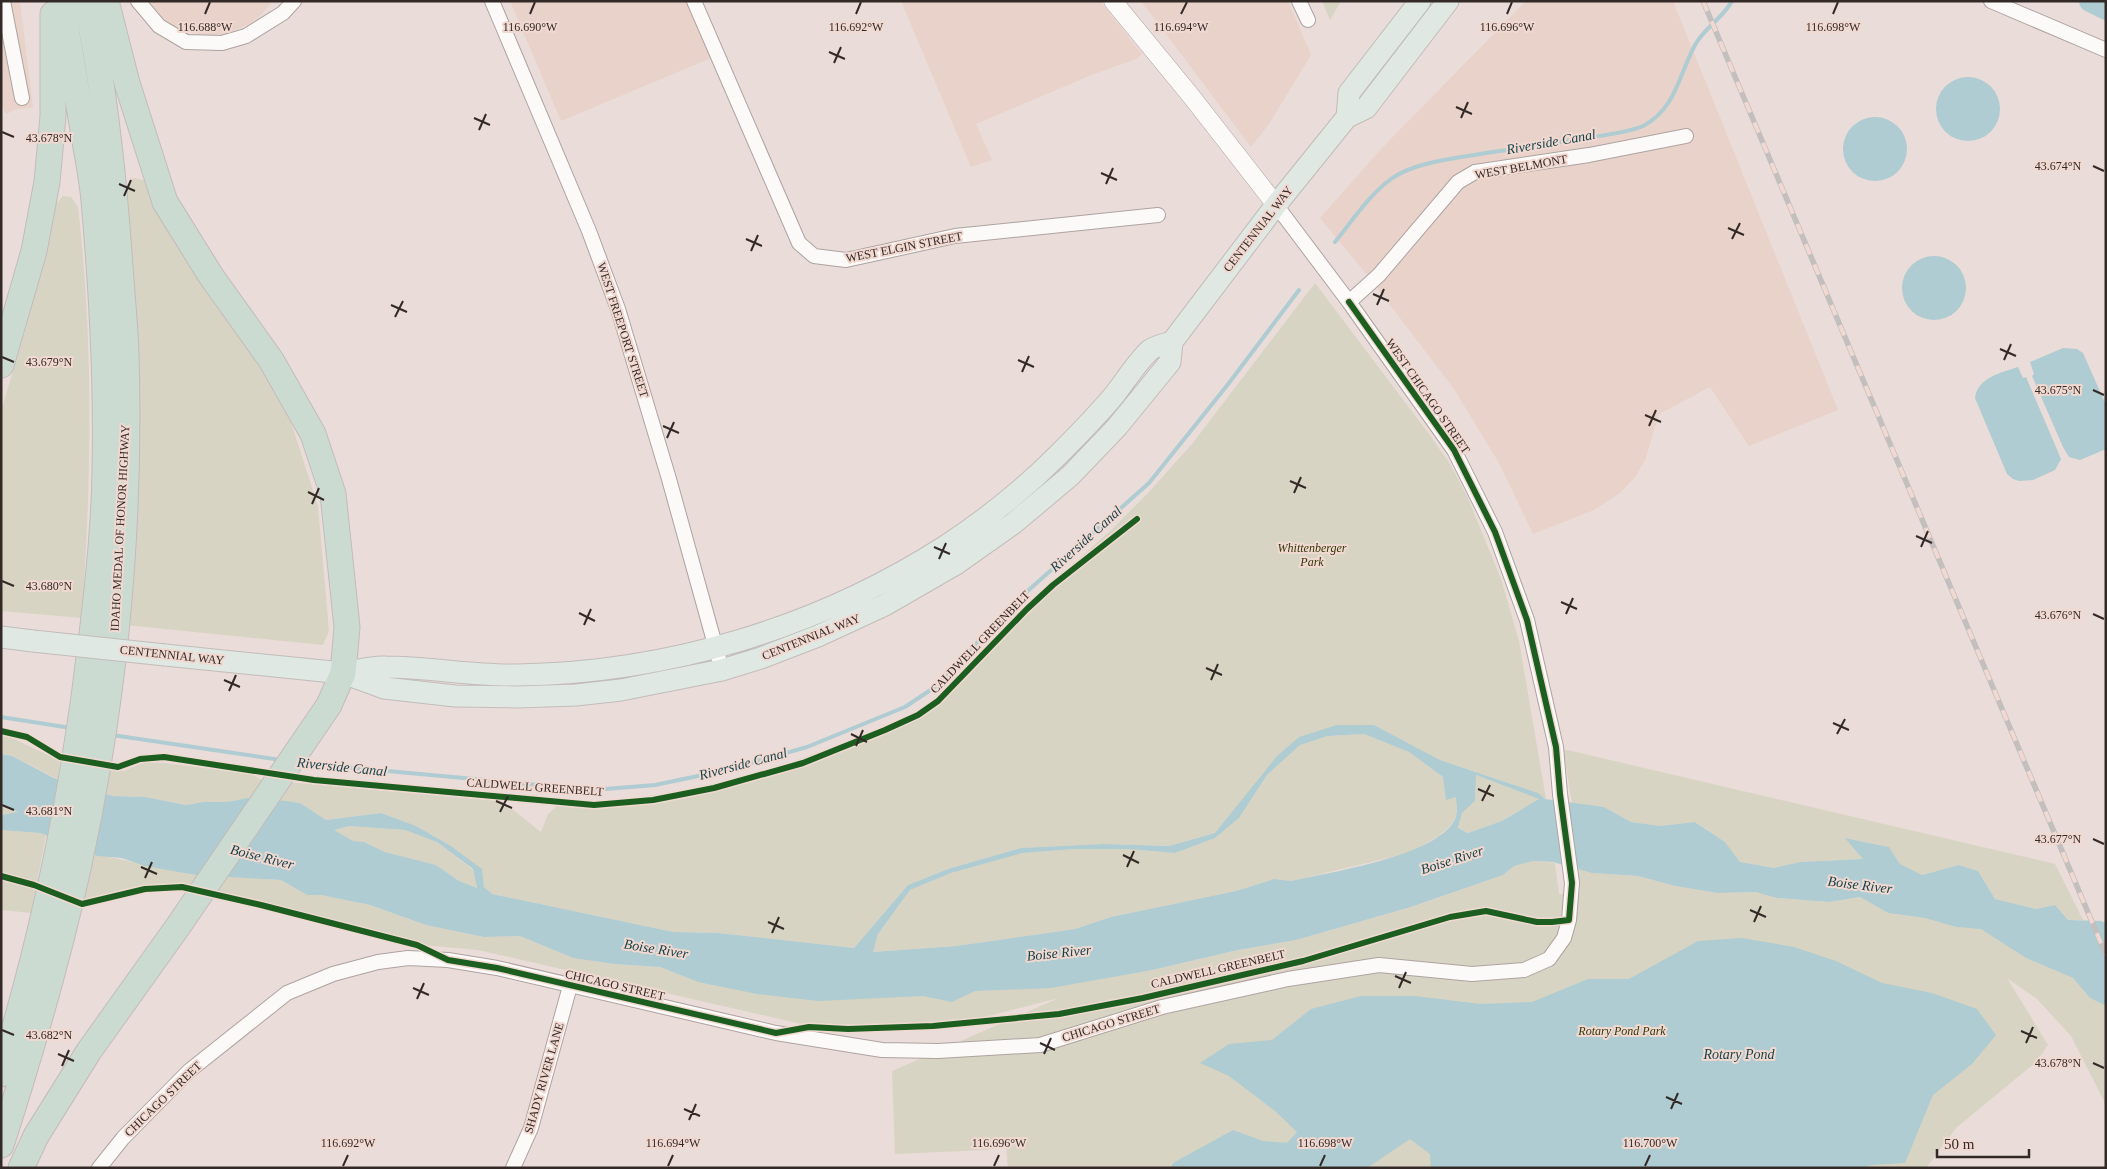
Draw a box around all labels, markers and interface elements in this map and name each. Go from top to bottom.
text: 116.688°W [178,20,233,34]
text: 116.690°W [503,20,558,34]
text: 116.692°W [829,20,884,34]
text: 116.694°W [1154,20,1209,34]
text: 116.696°W [1480,20,1535,34]
text: 116.698°W [1806,20,1861,34]
water label: Riverside Canal [1504,127,1597,157]
text: 43.678°N [26,131,73,145]
street label: WEST BELMONT [1474,152,1569,182]
text: 43.674°N [2035,159,2082,173]
street label: CENTENNIAL WAY [1220,183,1296,275]
street label: WEST ELGIN STREET [845,229,964,265]
street label: WEST FREEPORT STREET [594,261,652,400]
street label: WEST CHICAGO STREET [1383,336,1473,457]
text: 43.679°N [26,355,73,369]
text: 43.675°N [2035,383,2082,397]
street label: IDAHO MEDAL OF HONOR HIGHWAY [108,424,132,632]
water label: Riverside Canal [1047,503,1125,576]
park label: Whittenberger Park [1278,541,1347,569]
text: 43.680°N [26,579,73,593]
street label: CALDWELL GREENBELT [927,587,1033,696]
text: 43.676°N [2035,608,2082,622]
street label: CENTENNIAL WAY [760,611,862,663]
street label: CENTENNIAL WAY [119,643,225,667]
water label: Riverside Canal [696,745,789,783]
water label: Riverside Canal [295,755,388,779]
street label: CALDWELL GREENBELT [466,775,605,799]
text: 43.681°N [26,804,73,818]
text: 43.677°N [2035,832,2082,846]
water label: Boise River [229,842,296,872]
water label: Boise River [1419,843,1486,877]
water label: Boise River [1827,874,1894,896]
water label: Boise River [623,937,690,962]
water label: Boise River [1026,942,1093,964]
street label: CALDWELL GREENBELT [1149,947,1287,991]
street label: CHICAGO STREET [564,967,667,1003]
street label: CHICAGO STREET [1060,1001,1162,1045]
street label: SHADY RIVER LANE [521,1021,567,1135]
park label: Rotary Pond Park [1577,1024,1666,1038]
text: 43.682°N [26,1028,73,1042]
water label: Rotary Pond [1702,1047,1776,1062]
text: 43.678°N [2035,1056,2082,1070]
street label: CHICAGO STREET [122,1058,205,1139]
scale bar [1937,1126,2030,1158]
text: 116.692°W [321,1136,376,1150]
text: 116.694°W [646,1136,701,1150]
text: 116.696°W [972,1136,1027,1150]
text: 116.698°W [1298,1136,1353,1150]
text: 116.700°W [1623,1136,1678,1150]
text: 50 m [1944,1136,1975,1152]

